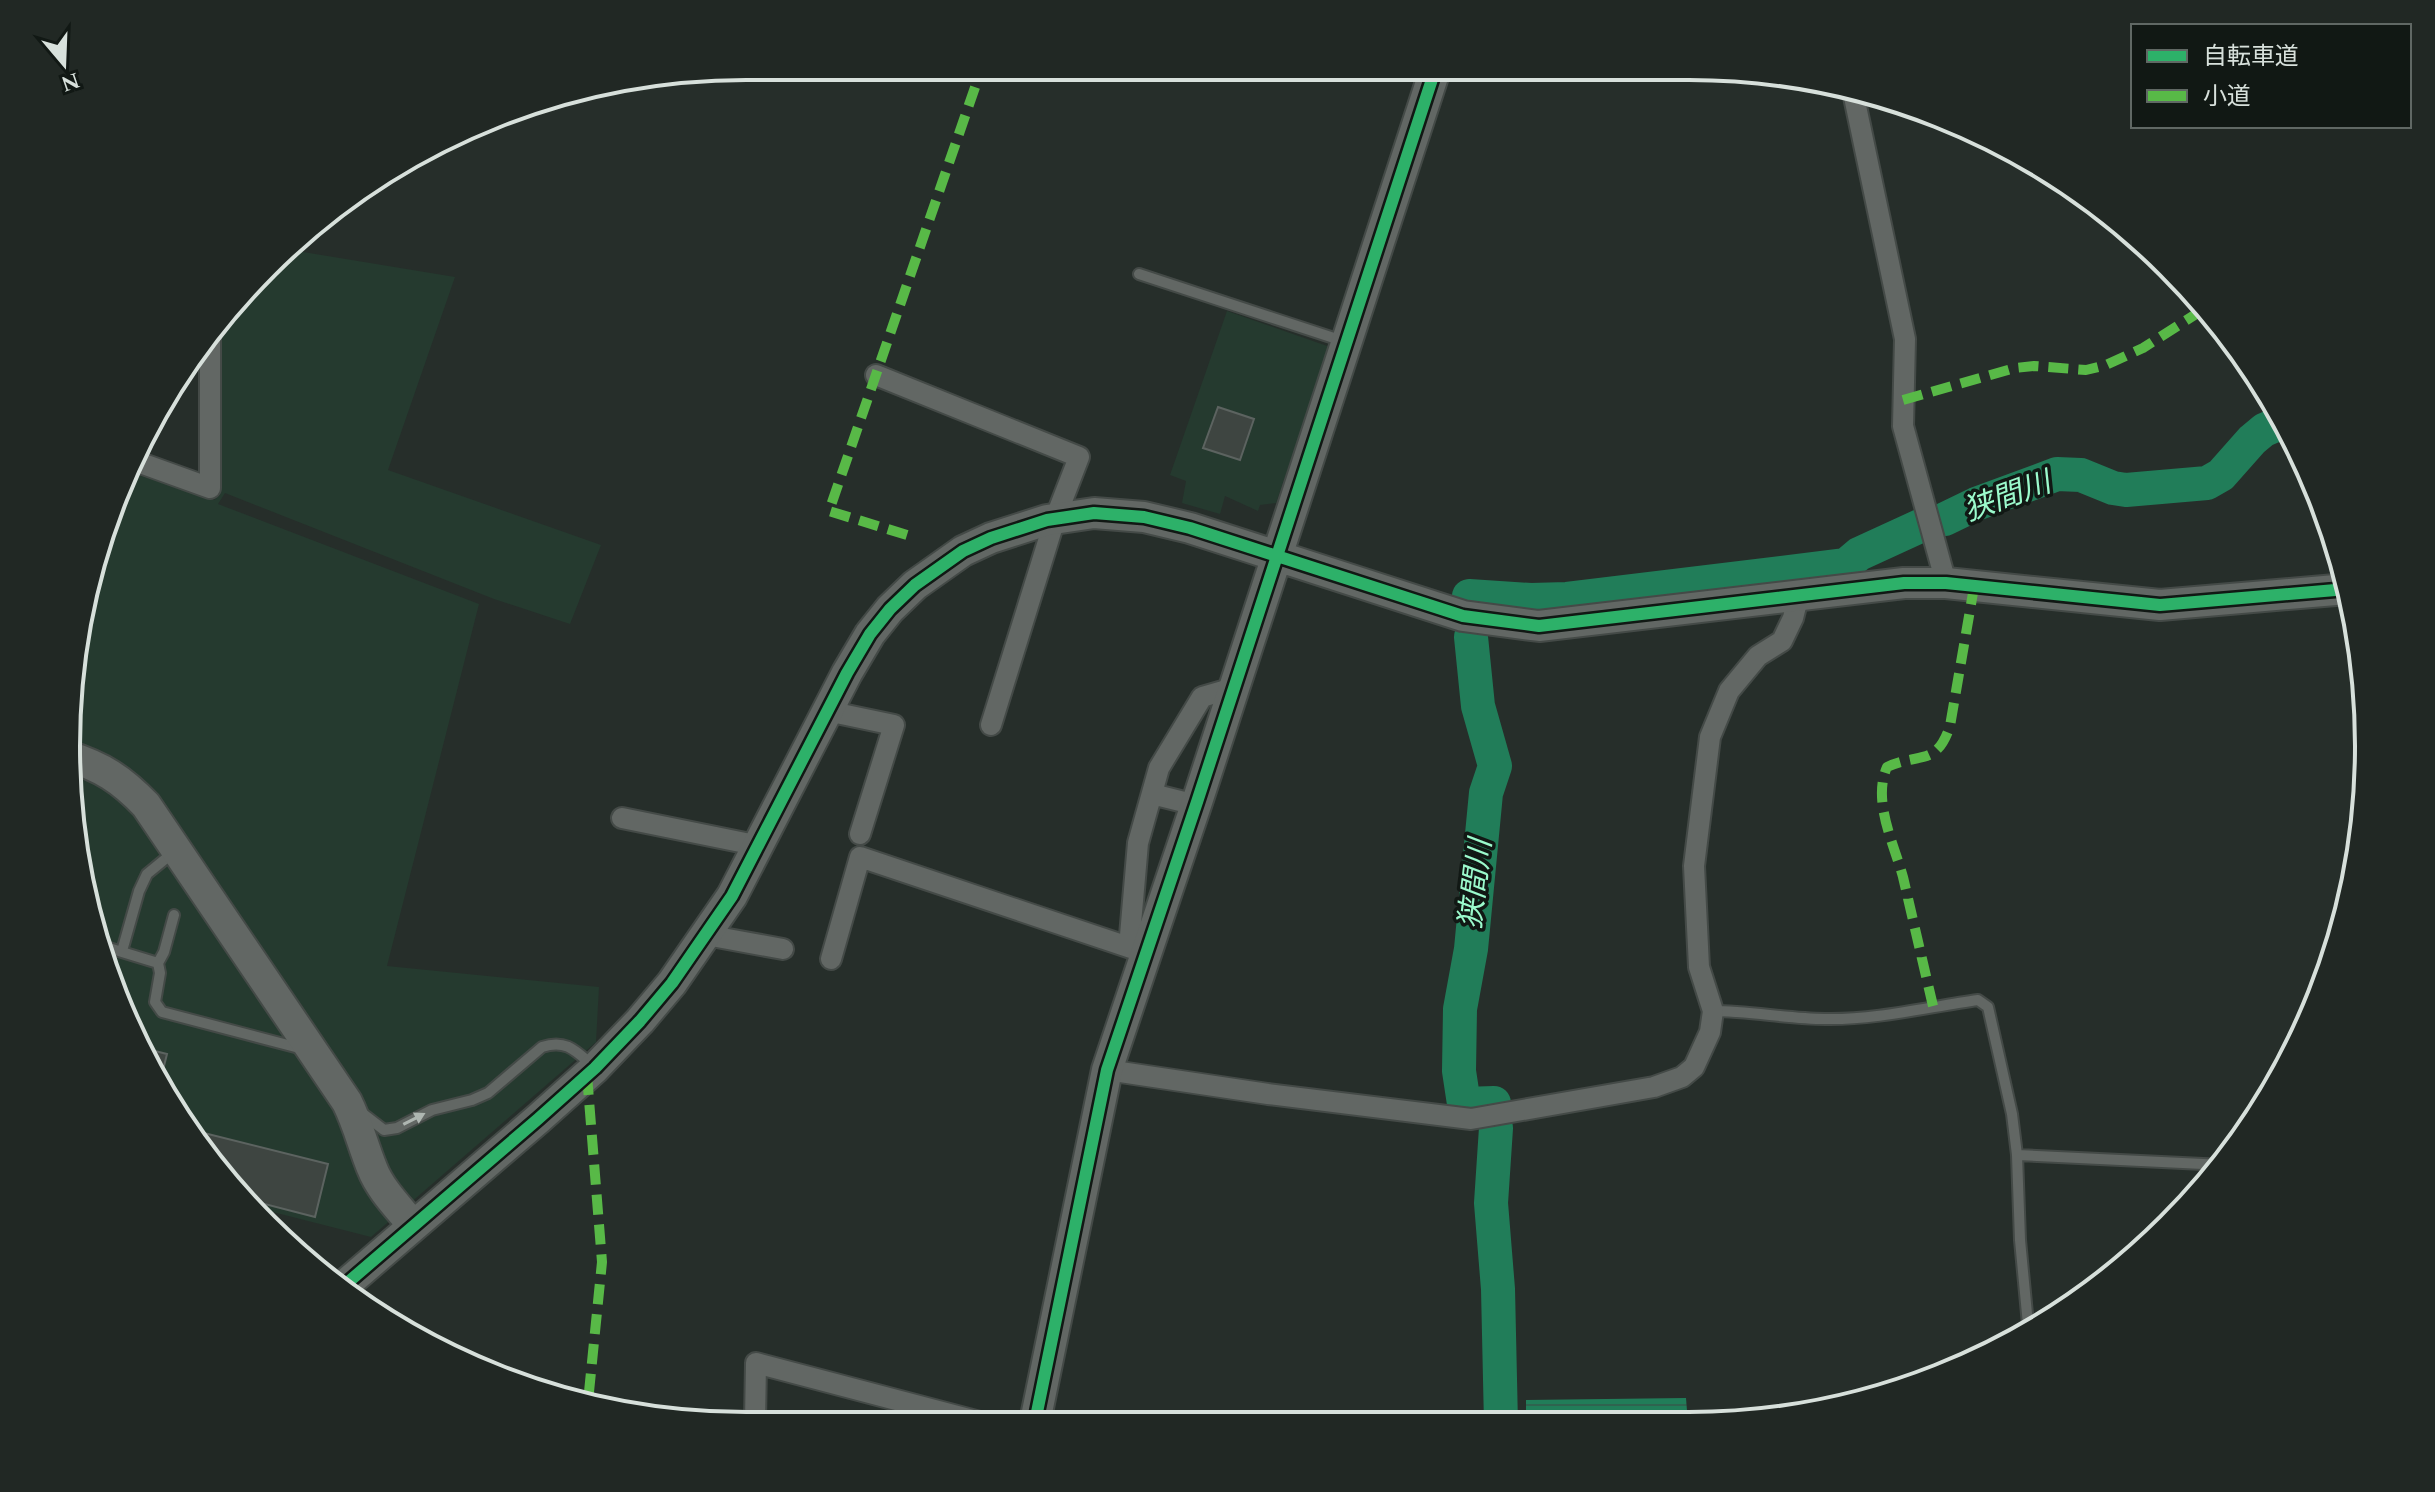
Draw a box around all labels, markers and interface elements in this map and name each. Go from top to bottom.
north arrow [24,24,104,104]
legend [2131,24,2411,128]
text: 自転車道 [2203,39,2299,75]
text: N [56,63,84,100]
text: 小道 [2203,79,2251,115]
water label: 狭間川 [1957,459,2060,534]
water label: 狭間川 [1448,834,1505,932]
one-way arrow [403,1113,426,1126]

